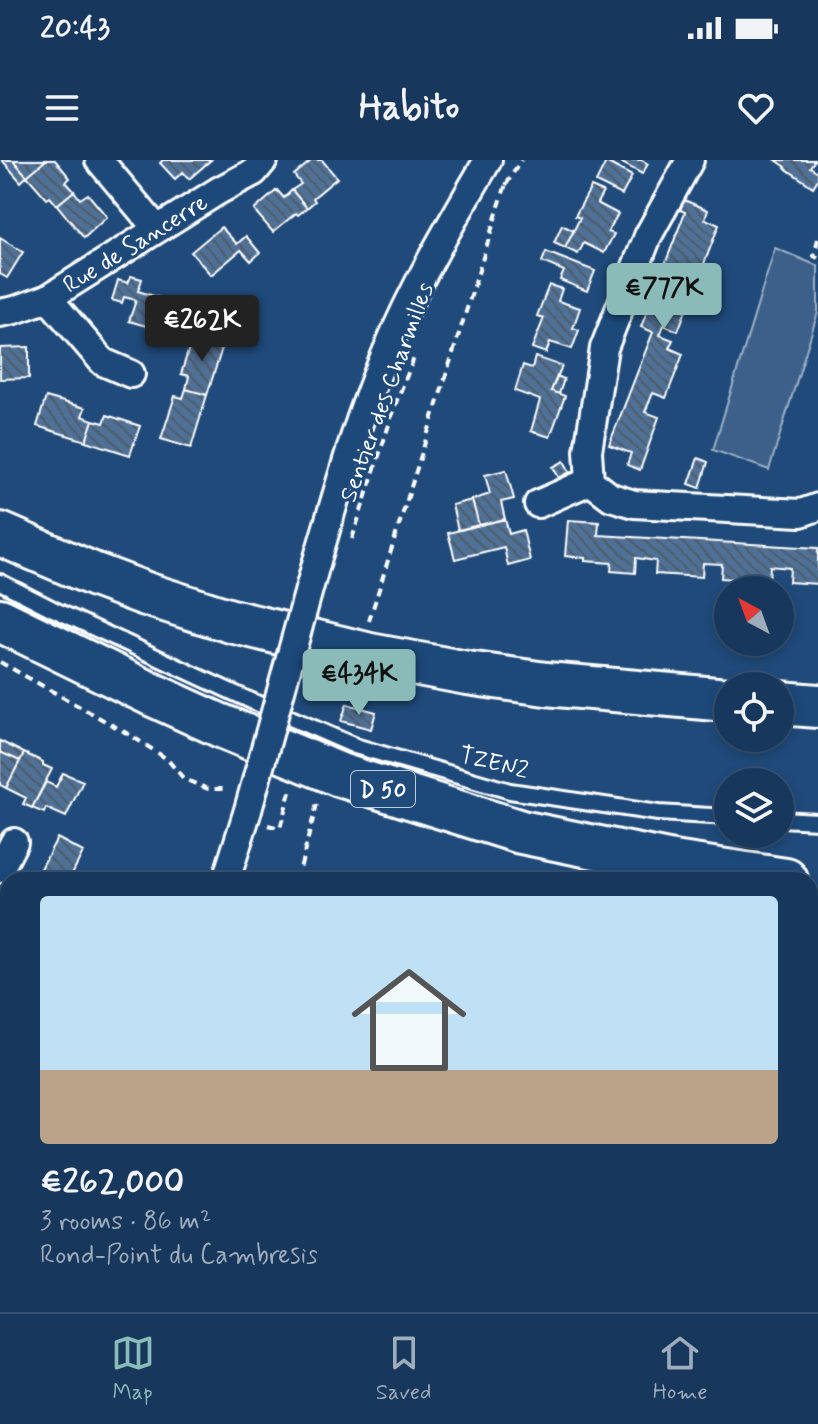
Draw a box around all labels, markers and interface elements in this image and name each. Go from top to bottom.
text: 20:43 [40,9,110,48]
text: Habito [359,85,459,132]
icon: menu [40,86,84,130]
icon: heart [734,86,778,130]
street label: Rue de Sancerre [58,187,214,301]
pin: €777K [608,263,720,331]
text: €777K [625,272,703,306]
street label: Sentier des Charmilles [333,278,442,507]
pin: €262K [146,295,258,363]
text: €262K [163,304,241,338]
north arrow [714,576,794,656]
map controls [714,576,794,848]
pin: €434K [303,649,415,717]
text: €434K [321,658,397,692]
button: locate [714,672,794,752]
street label: TZEN2 [456,740,532,787]
button: layers [714,768,794,848]
road number: D 50 [351,771,415,807]
icon: home [337,948,481,1092]
text: €262,000 [40,1160,184,1205]
text: 3 rooms · 86 m² [40,1205,211,1239]
text: Rond-Point du Cambresis [40,1239,318,1273]
tab: Map [111,1331,155,1407]
tab: Saved [376,1331,431,1407]
tab: Home [653,1331,707,1407]

